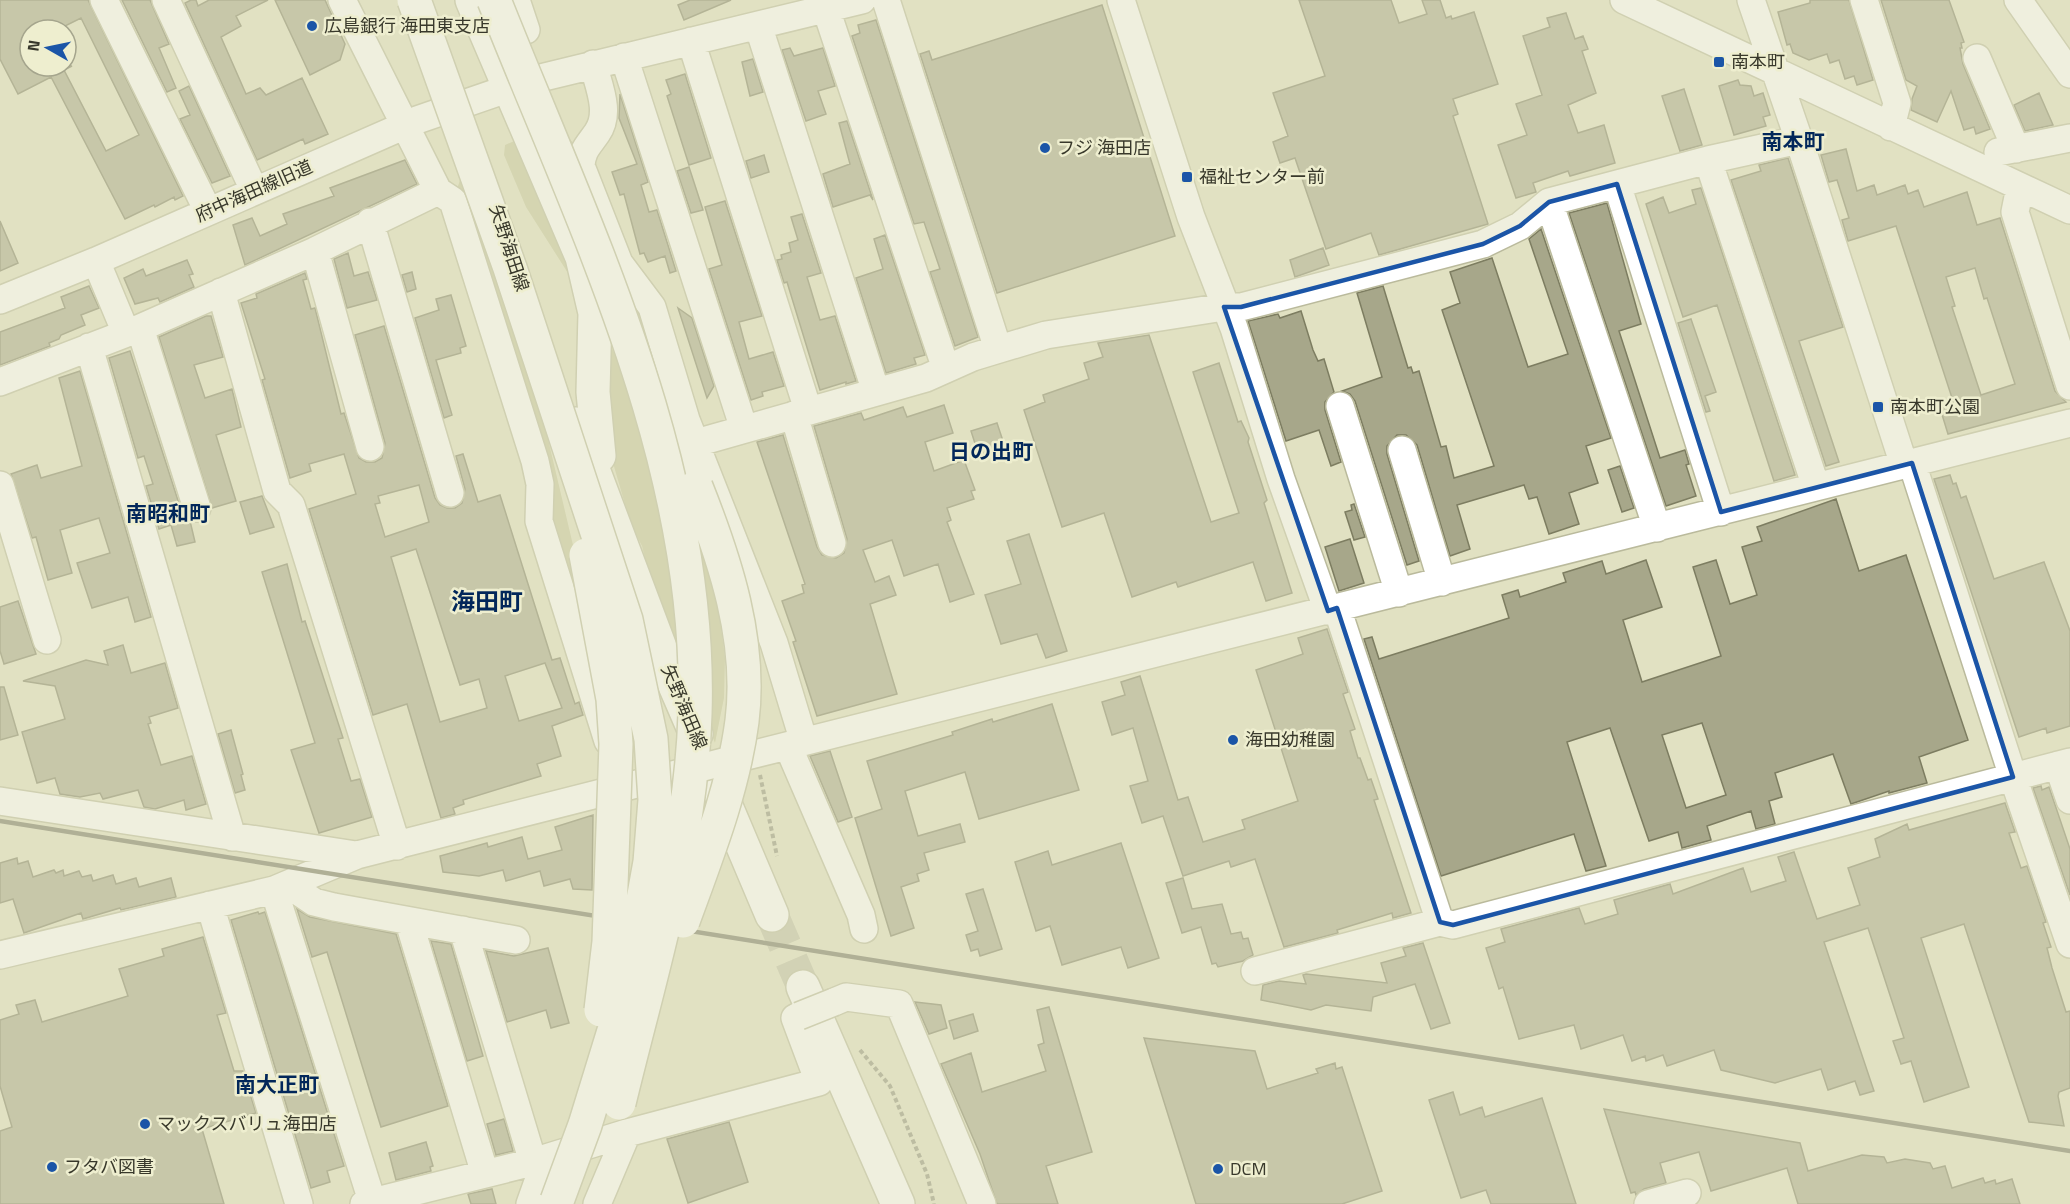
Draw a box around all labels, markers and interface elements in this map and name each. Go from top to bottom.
place label: 広島銀行 海田東支店 [324,12,490,39]
north arrow [18,18,78,78]
marker: 広島銀行 海田東支店 [305,19,319,33]
text: N [20,38,46,53]
place label: 南本町 [1731,48,1785,75]
marker: 南本町 [1712,55,1726,69]
district label: 南本町 [1762,125,1825,157]
place label: フジ 海田店 [1057,134,1151,161]
marker: フジ 海田店 [1038,141,1052,155]
street label: 府中海田線旧道 [191,153,317,229]
place label: 福祉センター前 [1199,163,1325,190]
marker: 福祉センター前 [1180,170,1194,184]
street label: 矢野海田線 [483,201,536,295]
place label: 南本町公園 [1890,393,1980,420]
marker: 南本町公園 [1871,400,1885,414]
district label: 日の出町 [949,435,1033,467]
district label: 南昭和町 [126,497,210,529]
district label: 海田町 [451,583,523,619]
street label: 矢野海田線 [654,660,714,754]
place label: 海田幼稚園 [1245,726,1335,753]
marker: 海田幼稚園 [1226,733,1240,747]
district label: 南大正町 [235,1068,319,1100]
place label: マックスバリュ海田店 [157,1110,336,1137]
marker: マックスバリュ海田店 [138,1117,152,1131]
place label: フタバ図書 [64,1153,154,1180]
place label: DCM [1230,1155,1267,1182]
marker: フタバ図書 [45,1160,59,1174]
marker: DCM [1211,1162,1225,1176]

